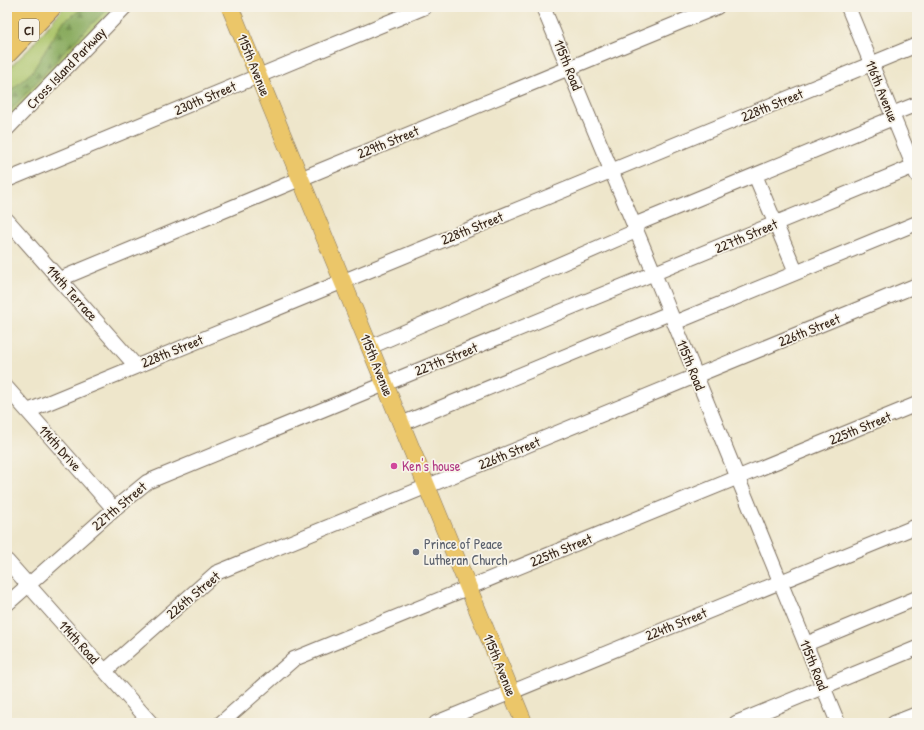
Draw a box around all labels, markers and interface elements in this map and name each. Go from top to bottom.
road number: CI [19,19,39,41]
street label: Cross Island Parkway [22,23,110,113]
street label: 115th Avenue [233,31,276,99]
street label: 115th Road [550,37,587,93]
street label: 116th Avenue [861,57,904,125]
street label: 230th Street [171,76,239,119]
street label: 228th Street [738,83,806,126]
street label: 229th Street [354,121,422,162]
street label: 228th Street [438,206,506,249]
street label: 227th Street [711,214,780,257]
street label: 114th Terrace [42,261,103,325]
street label: 226th Street [775,308,843,351]
street label: 228th Street [138,329,206,372]
street label: 115th Avenue [356,331,399,399]
street label: 227th Street [411,337,480,380]
street label: 115th Road [673,337,710,393]
street label: 225th Street [826,406,894,449]
street label: 114th Drive [35,421,86,475]
street label: 226th Street [475,431,543,474]
place label: Ken's house [402,456,461,475]
marker: Ken's house [389,461,399,471]
street label: 227th Street [87,477,150,534]
street label: 225th Street [527,528,595,571]
place label: Prince of Peace Lutheran Church [424,534,507,569]
marker: Prince of Peace Lutheran Church [411,547,421,557]
street label: 226th Street [162,566,224,623]
street label: 224th Street [642,603,710,644]
street label: 114th Road [55,616,104,668]
street label: 115th Avenue [479,631,522,699]
street label: 115th Road [796,637,833,693]

